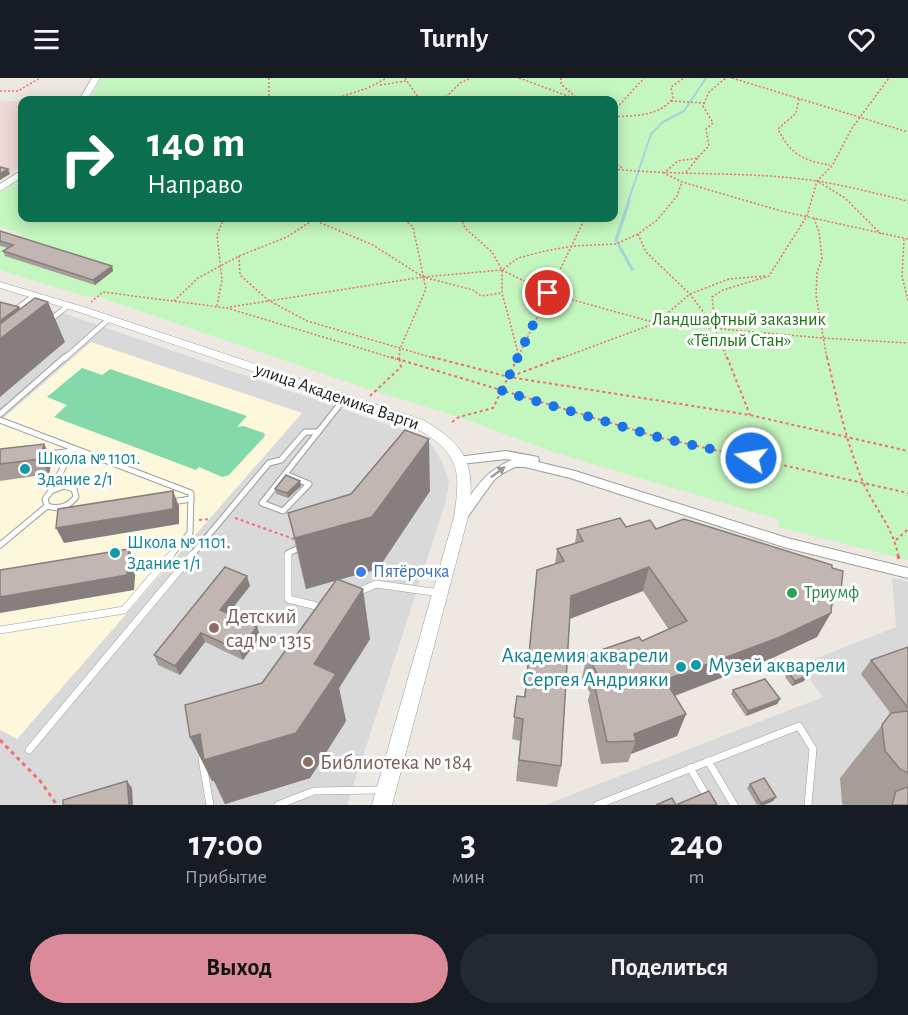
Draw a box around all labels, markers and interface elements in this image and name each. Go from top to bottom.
icon: menu [30,23,63,56]
icon: heart [845,23,878,56]
text: Turnly [420,25,488,52]
icon: right [48,120,126,198]
text: 140 m [147,122,245,164]
text: Направо [147,171,243,198]
pin [522,267,573,318]
icon: arrive [531,276,564,309]
park label: Ландшафтный заказник «Тёплый Стан» [652,311,826,350]
street label: улица Академика Варги [252,360,421,434]
position arrow [719,426,783,490]
place label: Школа № 1101. Здание 2/1 [37,450,141,489]
marker: Школа № 1101. Здание 2/1 [18,462,32,476]
one-way arrow [490,466,506,478]
place label: Школа № 1101. Здание 1/1 [127,534,231,573]
marker: Школа № 1101. Здание 1/1 [108,546,122,560]
place label: Пятёрочка [373,563,450,581]
marker: Пятёрочка [354,565,368,579]
place label: Триумф [804,584,859,602]
marker: Триумф [785,586,799,600]
place label: Детский сад № 1315 [226,606,312,651]
marker: Детский сад № 1315 [207,621,221,635]
place label: Академия акварели Сергея Андрияки [502,645,669,690]
place label: Музей акварели [708,655,846,676]
marker: Музей акварели [689,658,703,672]
marker: Академия акварели Сергея Андрияки [674,660,688,674]
place label: Библиотека № 184 [320,752,472,773]
marker: Библиотека № 184 [301,755,315,769]
text: 17:00 [189,826,263,862]
text: 3 [461,826,476,862]
text: 240 [670,826,723,862]
text: Прибытие [185,867,267,887]
text: мин [452,867,485,887]
text: m [688,867,704,887]
button: Выход [30,934,448,1003]
button: Поделиться [460,934,878,1003]

